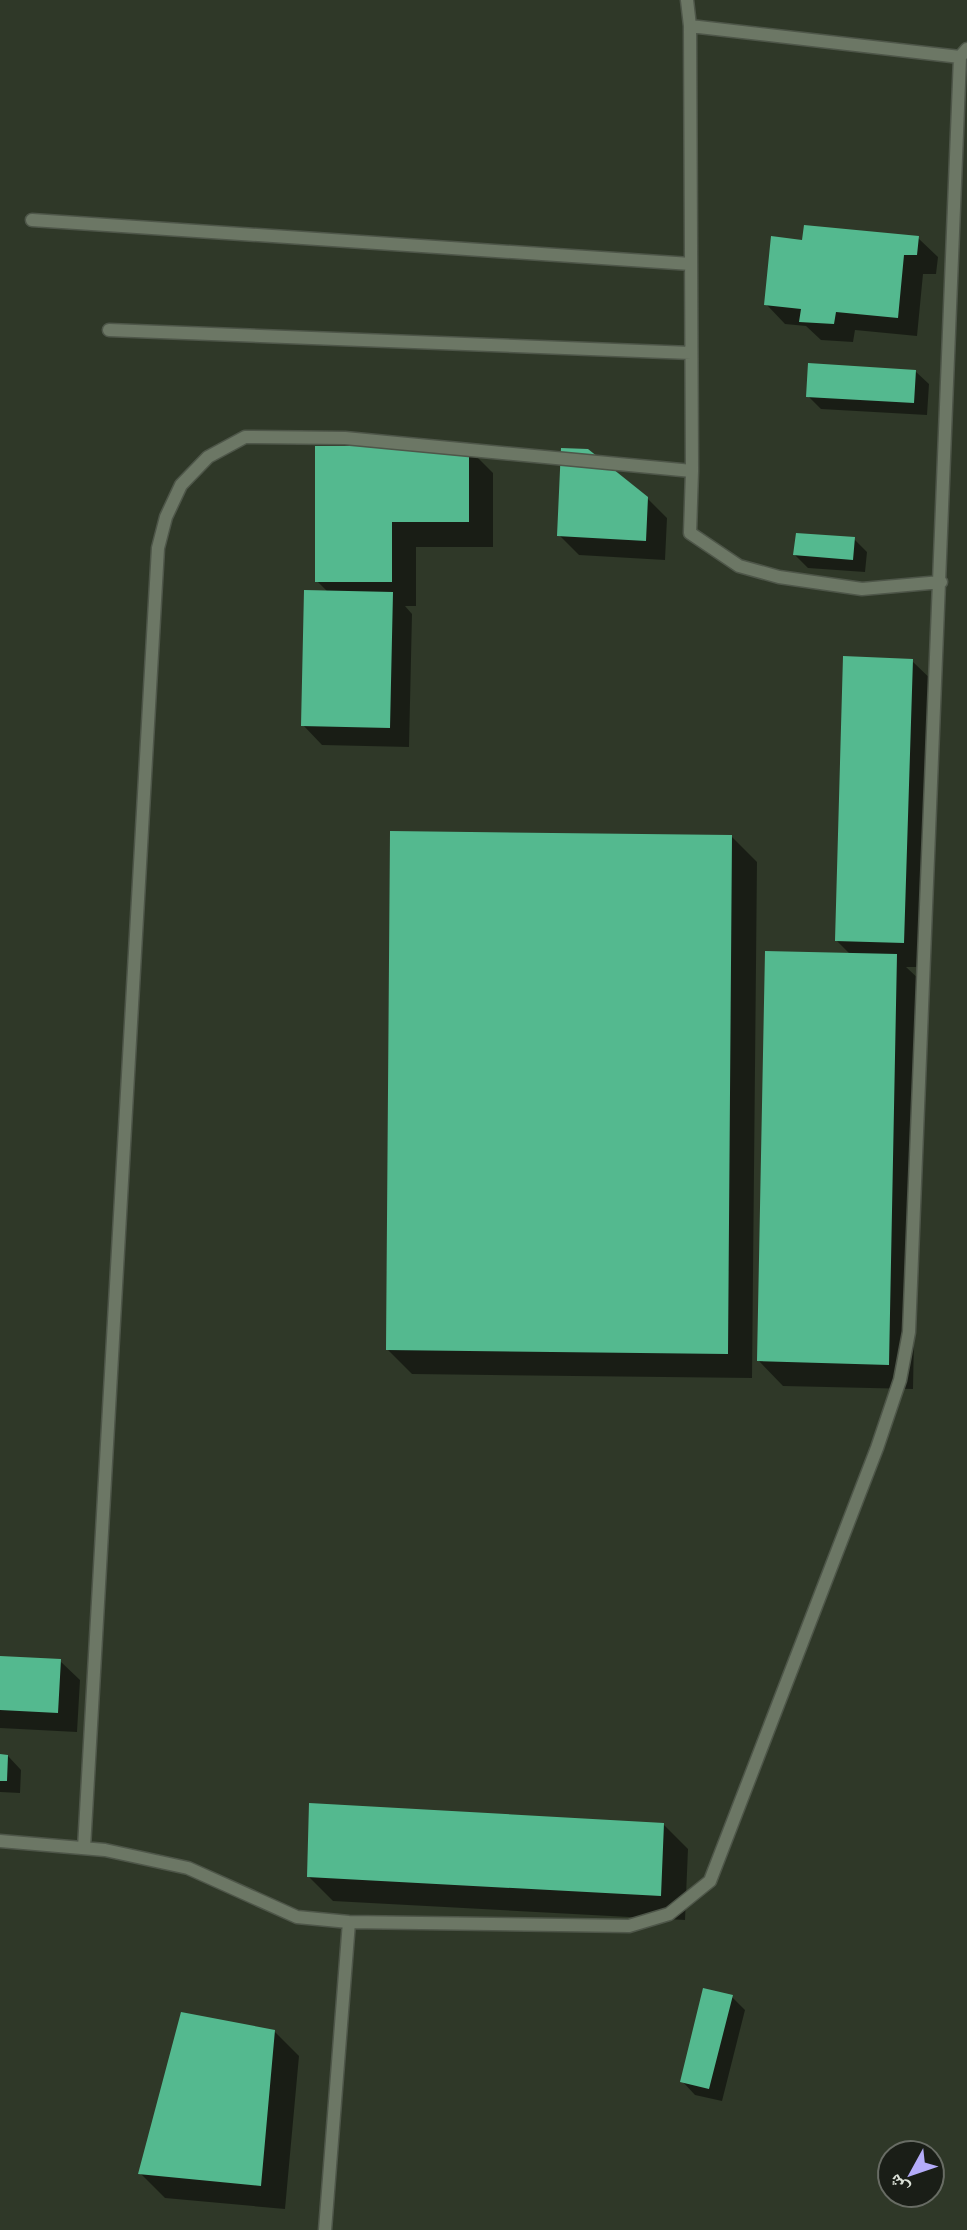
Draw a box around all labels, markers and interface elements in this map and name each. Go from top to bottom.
north arrow [876,2139,946,2209]
text: ش [883,2169,914,2200]

